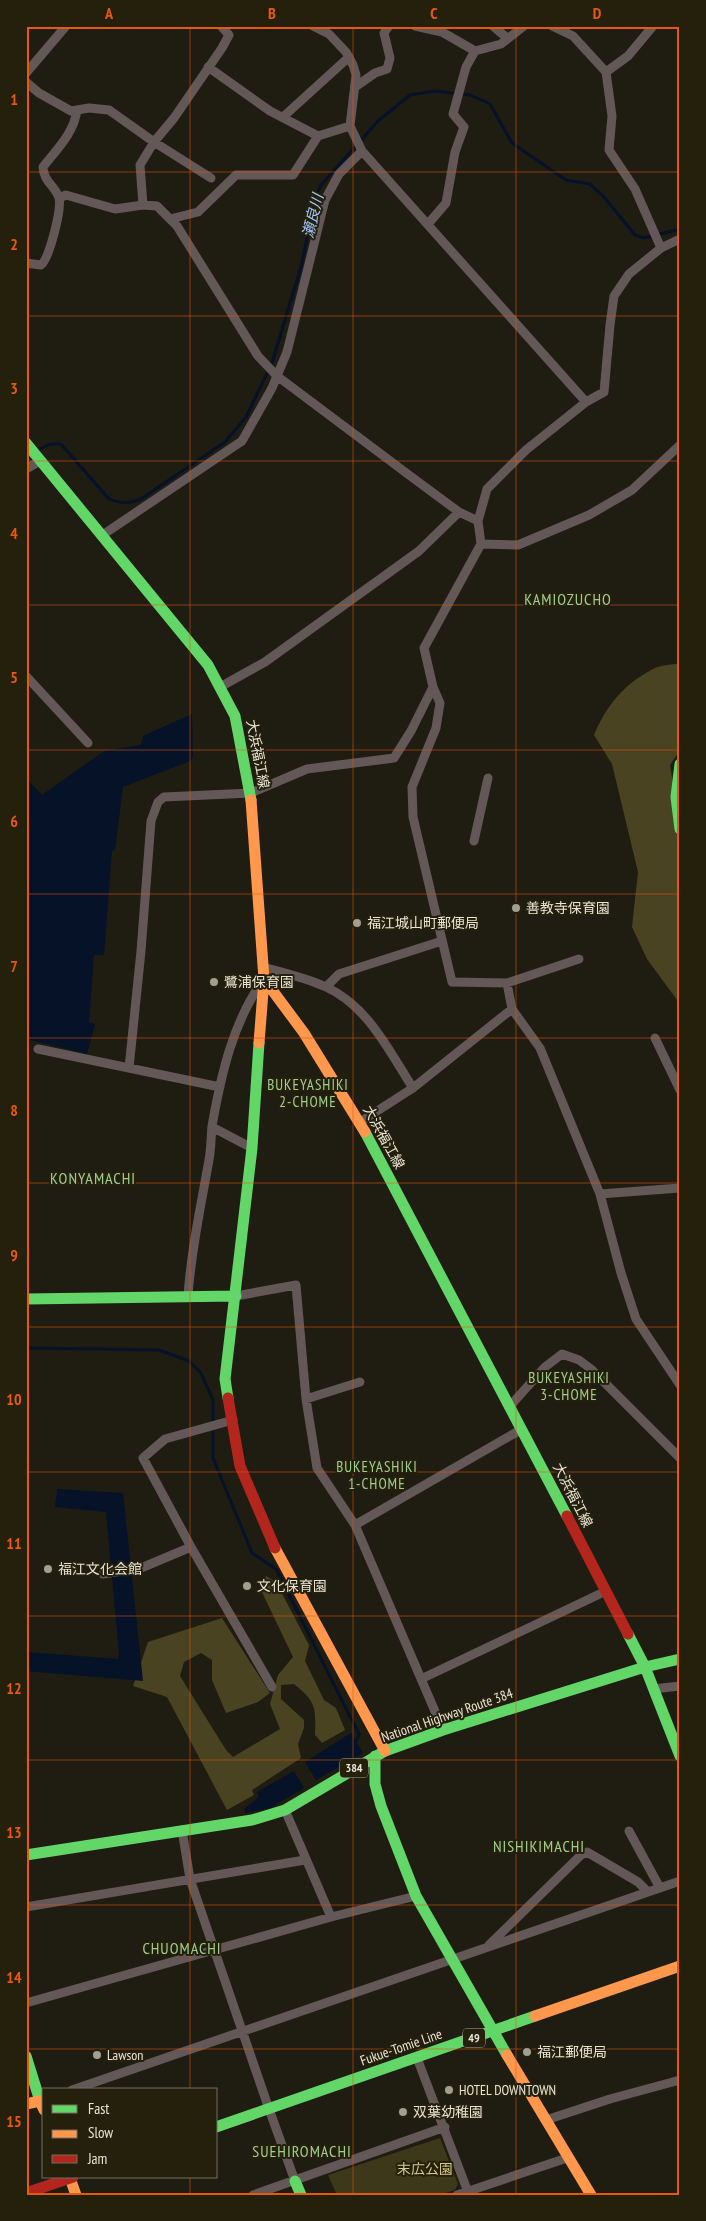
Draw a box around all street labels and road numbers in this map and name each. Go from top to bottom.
street label: 大浜福江線 [242,718,274,790]
street label: 大浜福江線 [359,1102,409,1172]
street label: 大浜福江線 [549,1460,597,1530]
street label: National Highway Route 384 [379,1684,516,1746]
road number: 384 [340,1759,368,1778]
street label: Fukue-Tomie Line [358,2025,445,2069]
road number: 49 [463,2029,485,2048]

